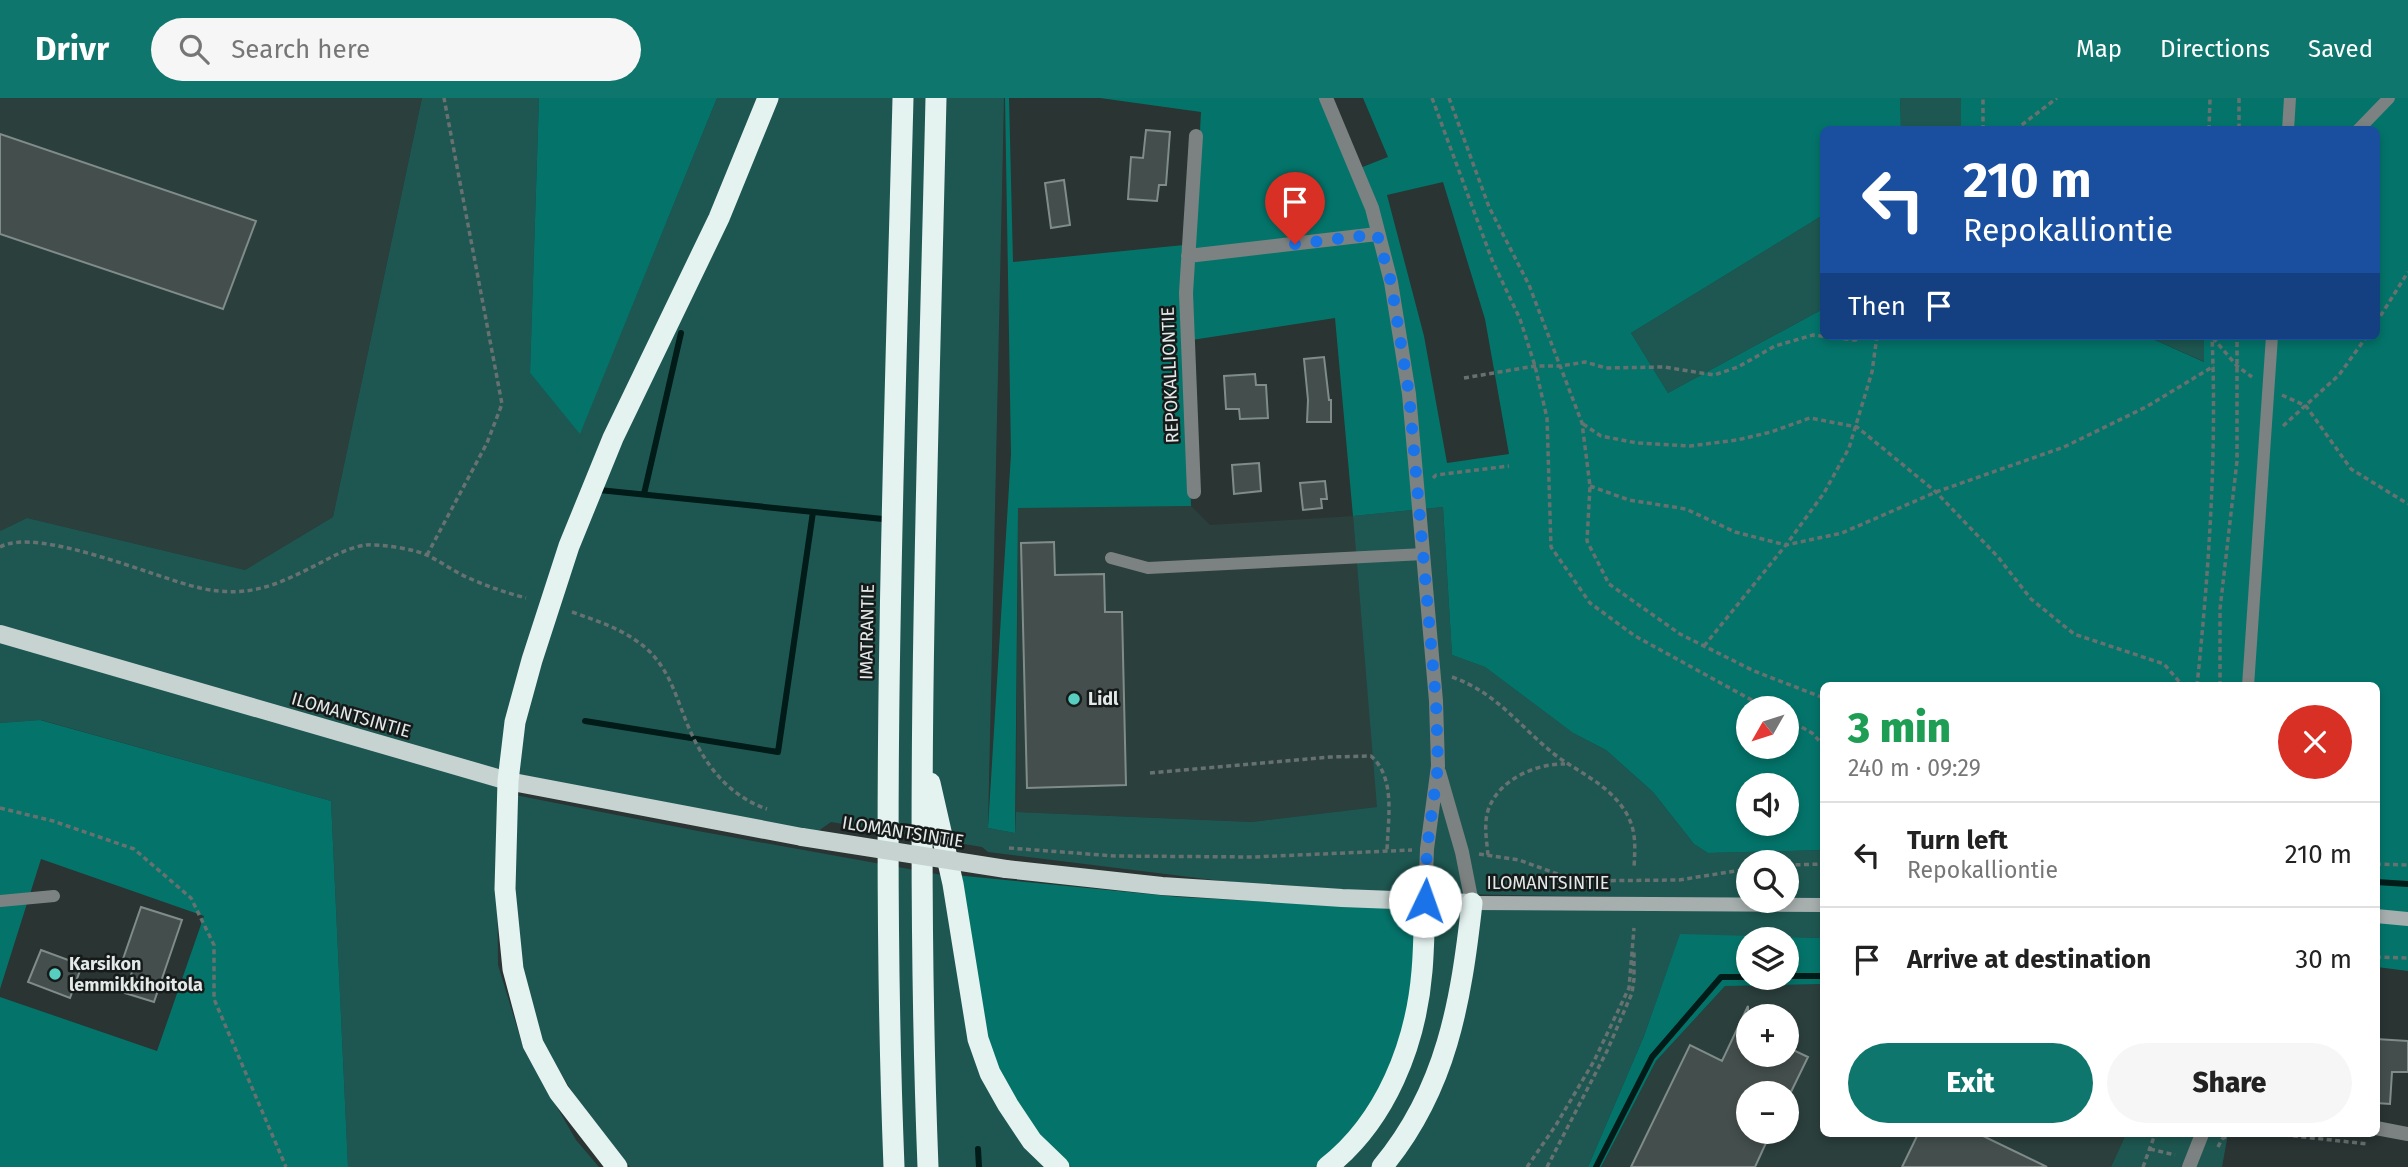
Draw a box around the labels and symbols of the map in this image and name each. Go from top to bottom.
pin [1265,172,1325,244]
street label: REPOKALLIONTIE [1157,306,1183,444]
street label: IMATRANTIE [855,584,879,680]
street label: ILOMANTSINTIE [289,687,413,743]
place label: Lidl [1088,688,1119,710]
marker: Lidl [1066,691,1082,707]
north arrow [1736,696,1799,760]
street label: ILOMANTSINTIE [841,812,965,852]
position arrow [1388,864,1462,938]
street label: ILOMANTSINTIE [1486,872,1610,894]
place label: Karsikon lemmikkihoitola [69,953,203,996]
marker: Karsikon lemmikkihoitola [47,966,63,982]

